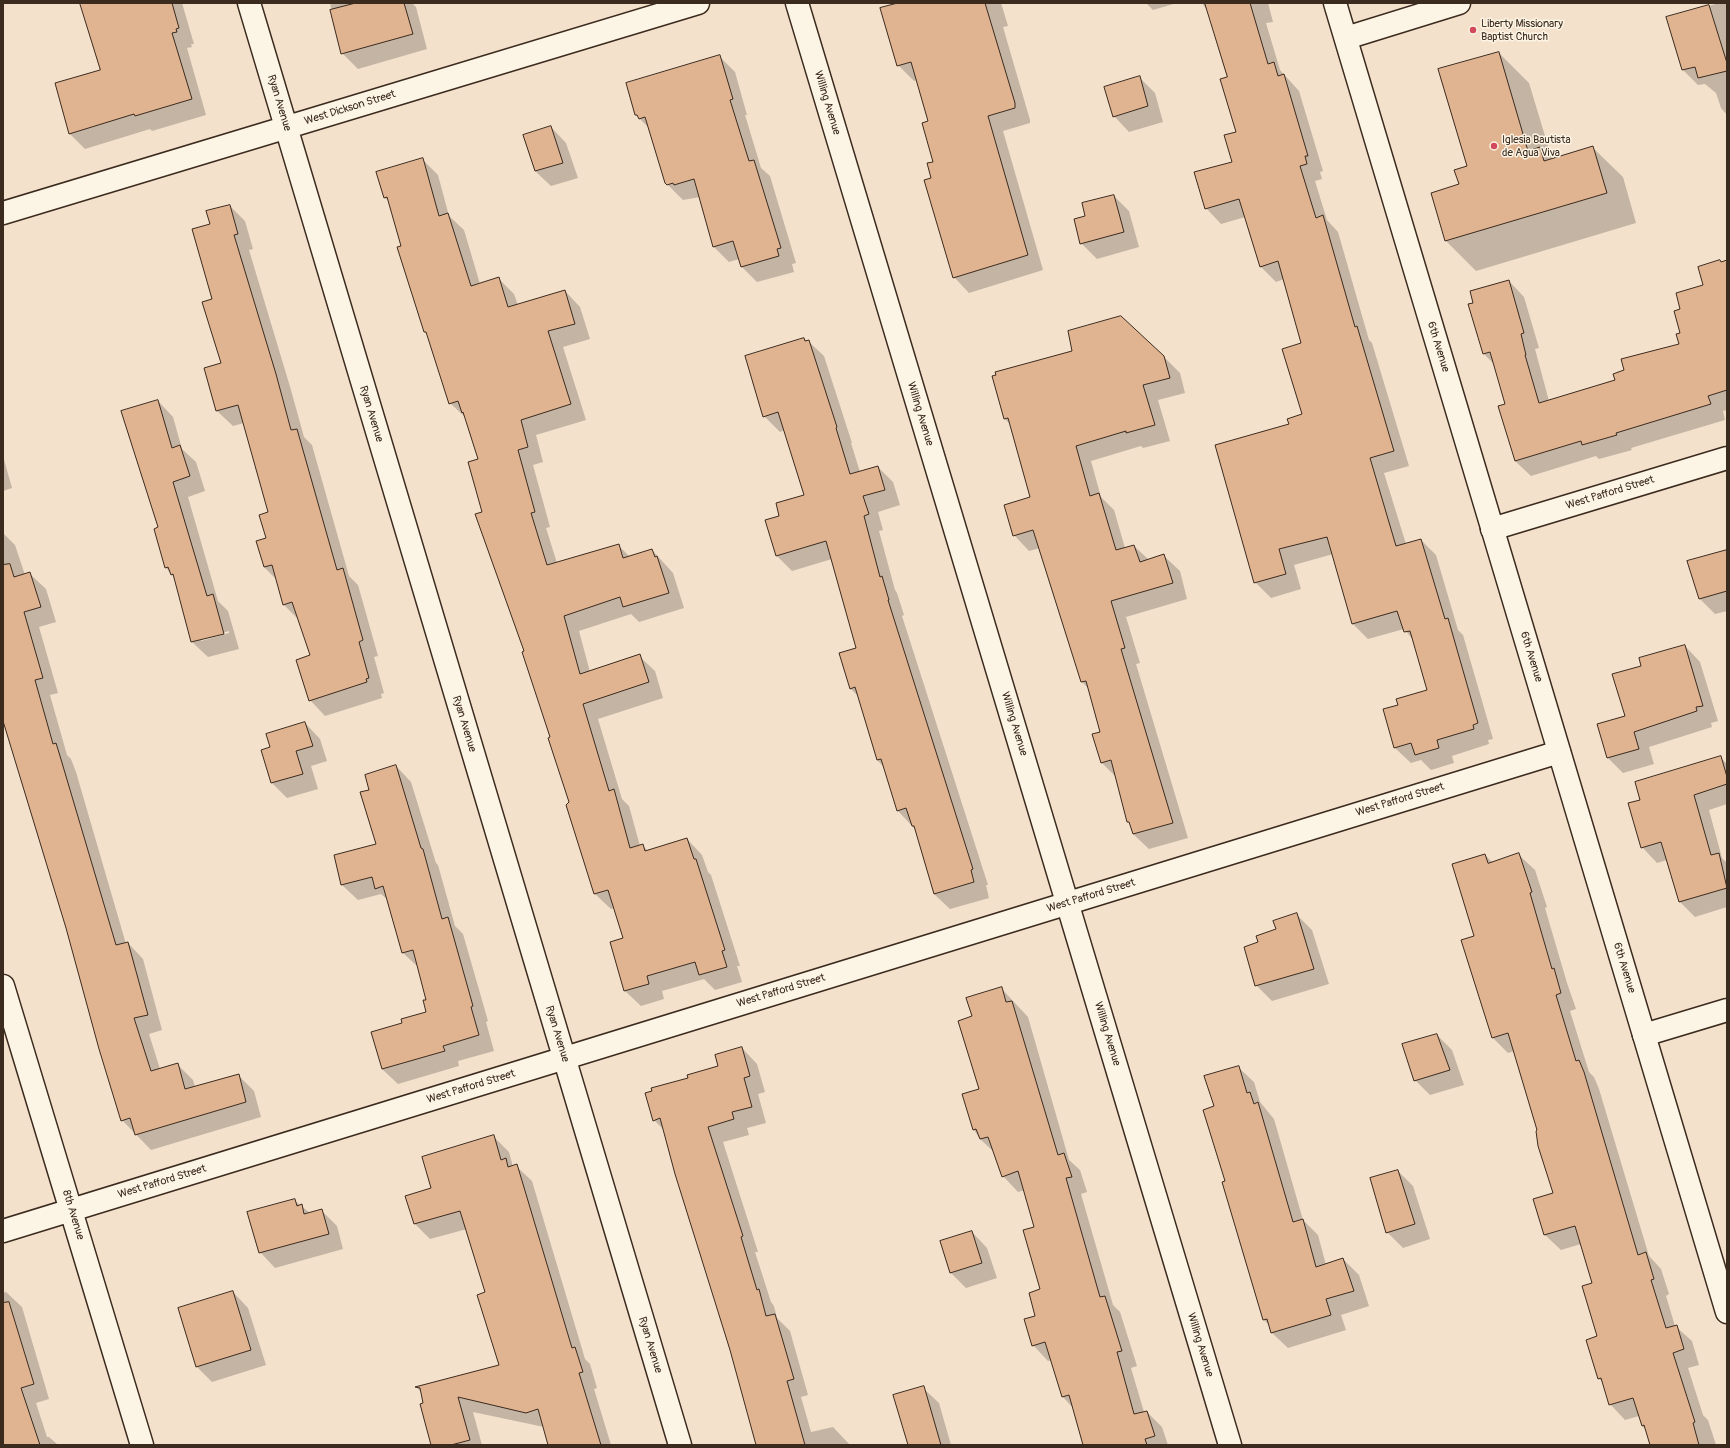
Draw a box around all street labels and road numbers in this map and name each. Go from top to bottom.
street label: Willing Avenue [811,69,843,137]
street label: Ryan Avenue [264,73,294,133]
street label: West Dickson Street [303,88,397,128]
street label: 6th Avenue [1424,320,1452,374]
street label: Willing Avenue [904,380,936,448]
street label: Ryan Avenue [356,384,386,444]
street label: West Pafford Street [1564,473,1656,513]
street label: 6th Avenue [1517,630,1545,684]
street label: Willing Avenue [998,690,1030,758]
street label: Ryan Avenue [449,694,479,754]
street label: West Pafford Street [1354,780,1446,820]
street label: West Pafford Street [1045,876,1137,916]
street label: 6th Avenue [1610,941,1638,995]
street label: West Pafford Street [735,971,827,1011]
street label: Willing Avenue [1091,1000,1123,1068]
street label: Ryan Avenue [542,1004,572,1064]
street label: West Pafford Street [425,1067,517,1107]
street label: West Pafford Street [116,1162,208,1202]
street label: 8th Avenue [59,1189,87,1241]
street label: Willing Avenue [1184,1311,1216,1379]
street label: Ryan Avenue [635,1315,665,1375]

